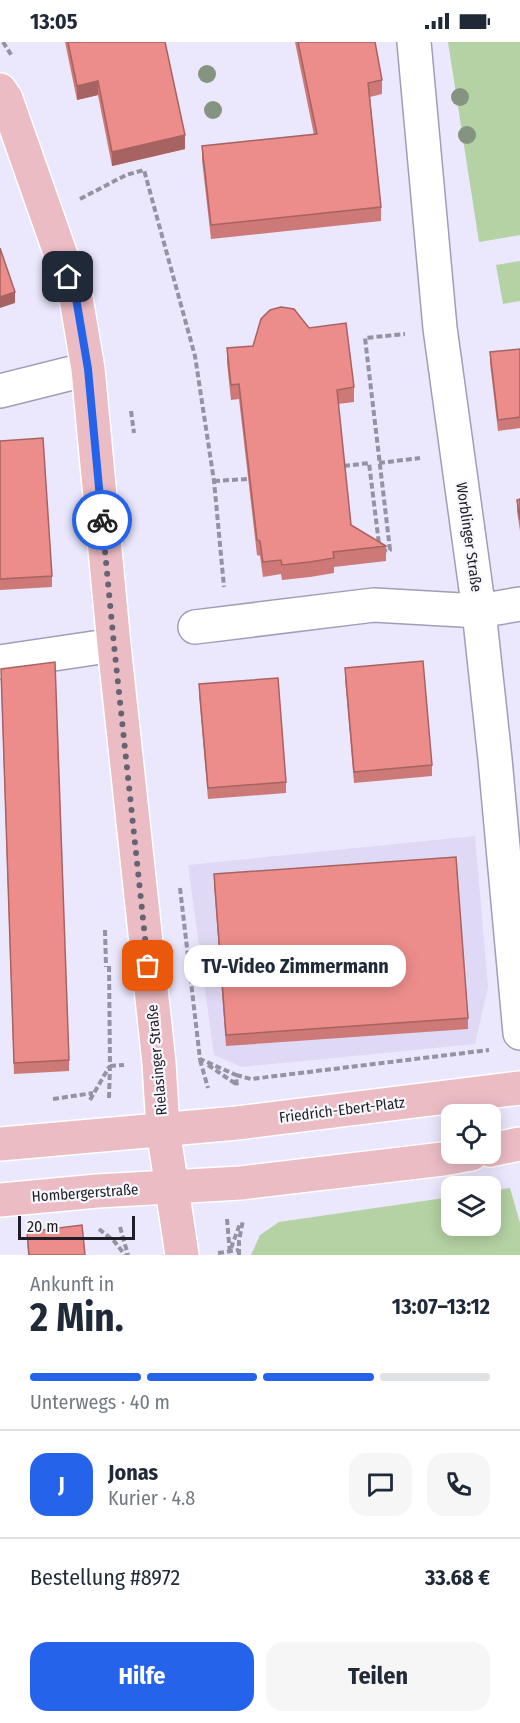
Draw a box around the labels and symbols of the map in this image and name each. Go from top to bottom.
pin [42,251,93,302]
street label: Worblinger Straße [452,481,486,593]
courier [72,490,132,550]
pin [122,940,173,991]
callout: TV-Video Zimmermann [184,945,406,987]
street label: Rielasinger Straße [143,1004,171,1116]
street label: Friedrich-Ebert-Platz [278,1093,406,1127]
street label: Hombergerstraße [31,1180,139,1206]
scale bar [18,1213,135,1240]

